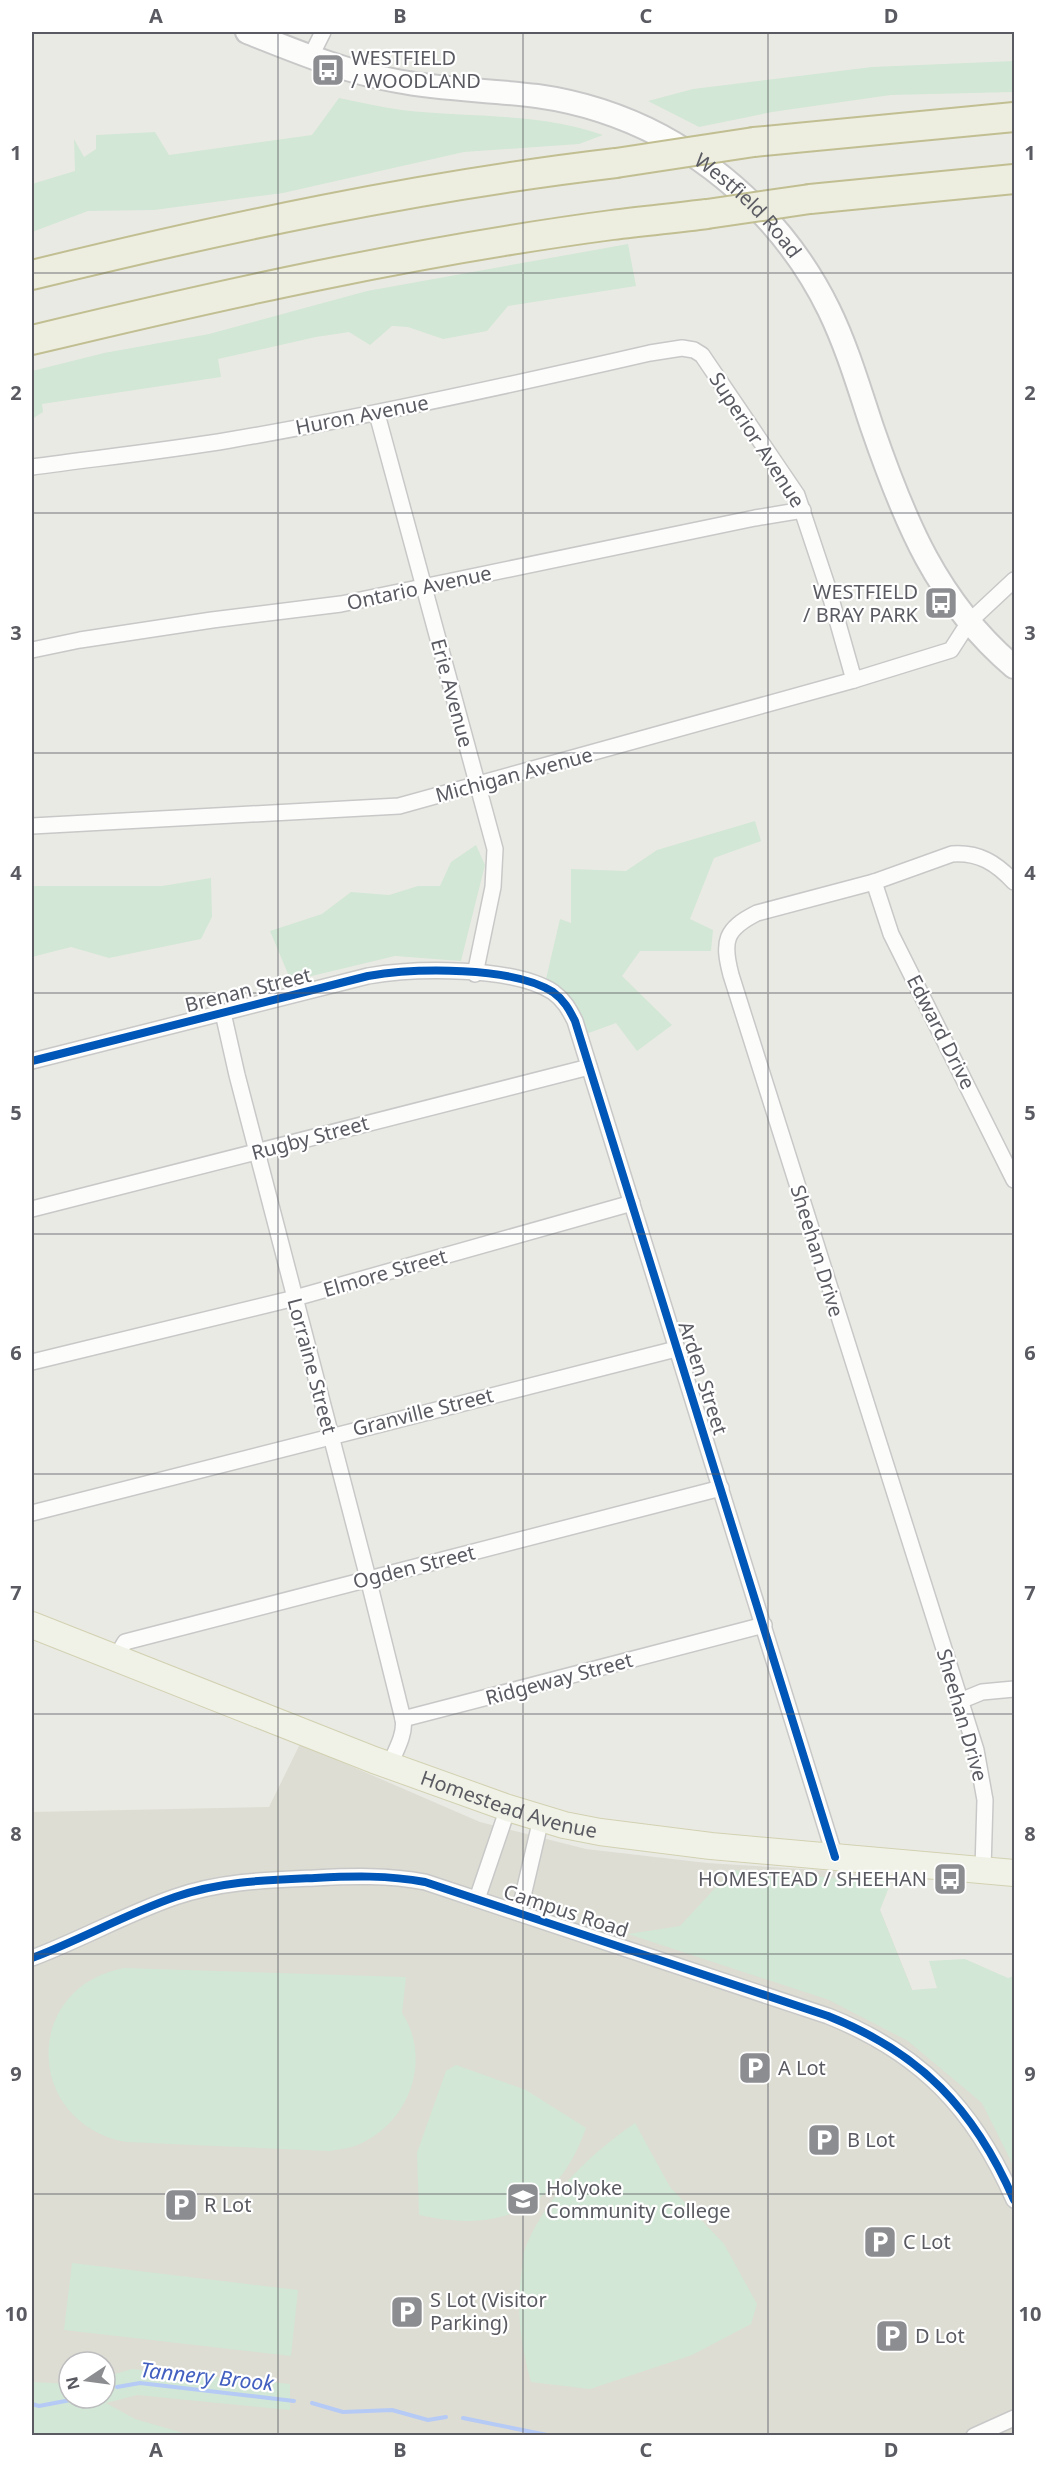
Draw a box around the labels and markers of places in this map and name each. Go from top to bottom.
place label: WESTFIELD / WOODLAND [351,44,481,94]
bus stop icon: WESTFIELD / WOODLAND [310,52,346,88]
place label: WESTFIELD / BRAY PARK [803,578,919,628]
bus stop icon: WESTFIELD / BRAY PARK [923,585,959,621]
bus stop icon: HOMESTEAD / SHEEHAN [932,1861,968,1897]
place label: HOMESTEAD / SHEEHAN [698,1865,927,1892]
parking icon: A Lot [737,2050,773,2086]
place label: A Lot [778,2054,826,2081]
parking icon: B Lot [806,2122,842,2158]
place label: B Lot [847,2126,895,2153]
place label: Holyoke Community College [546,2174,731,2224]
school or university icon: Holyoke Community College [505,2181,541,2217]
parking icon: R Lot [163,2187,199,2223]
place label: R Lot [204,2191,251,2218]
parking icon: C Lot [862,2224,898,2260]
place label: C Lot [903,2228,951,2255]
place label: S Lot (Visitor Parking) [430,2286,547,2336]
parking icon: S Lot (Visitor Parking) [389,2294,425,2330]
parking icon: D Lot [874,2318,910,2354]
place label: D Lot [915,2322,965,2349]

